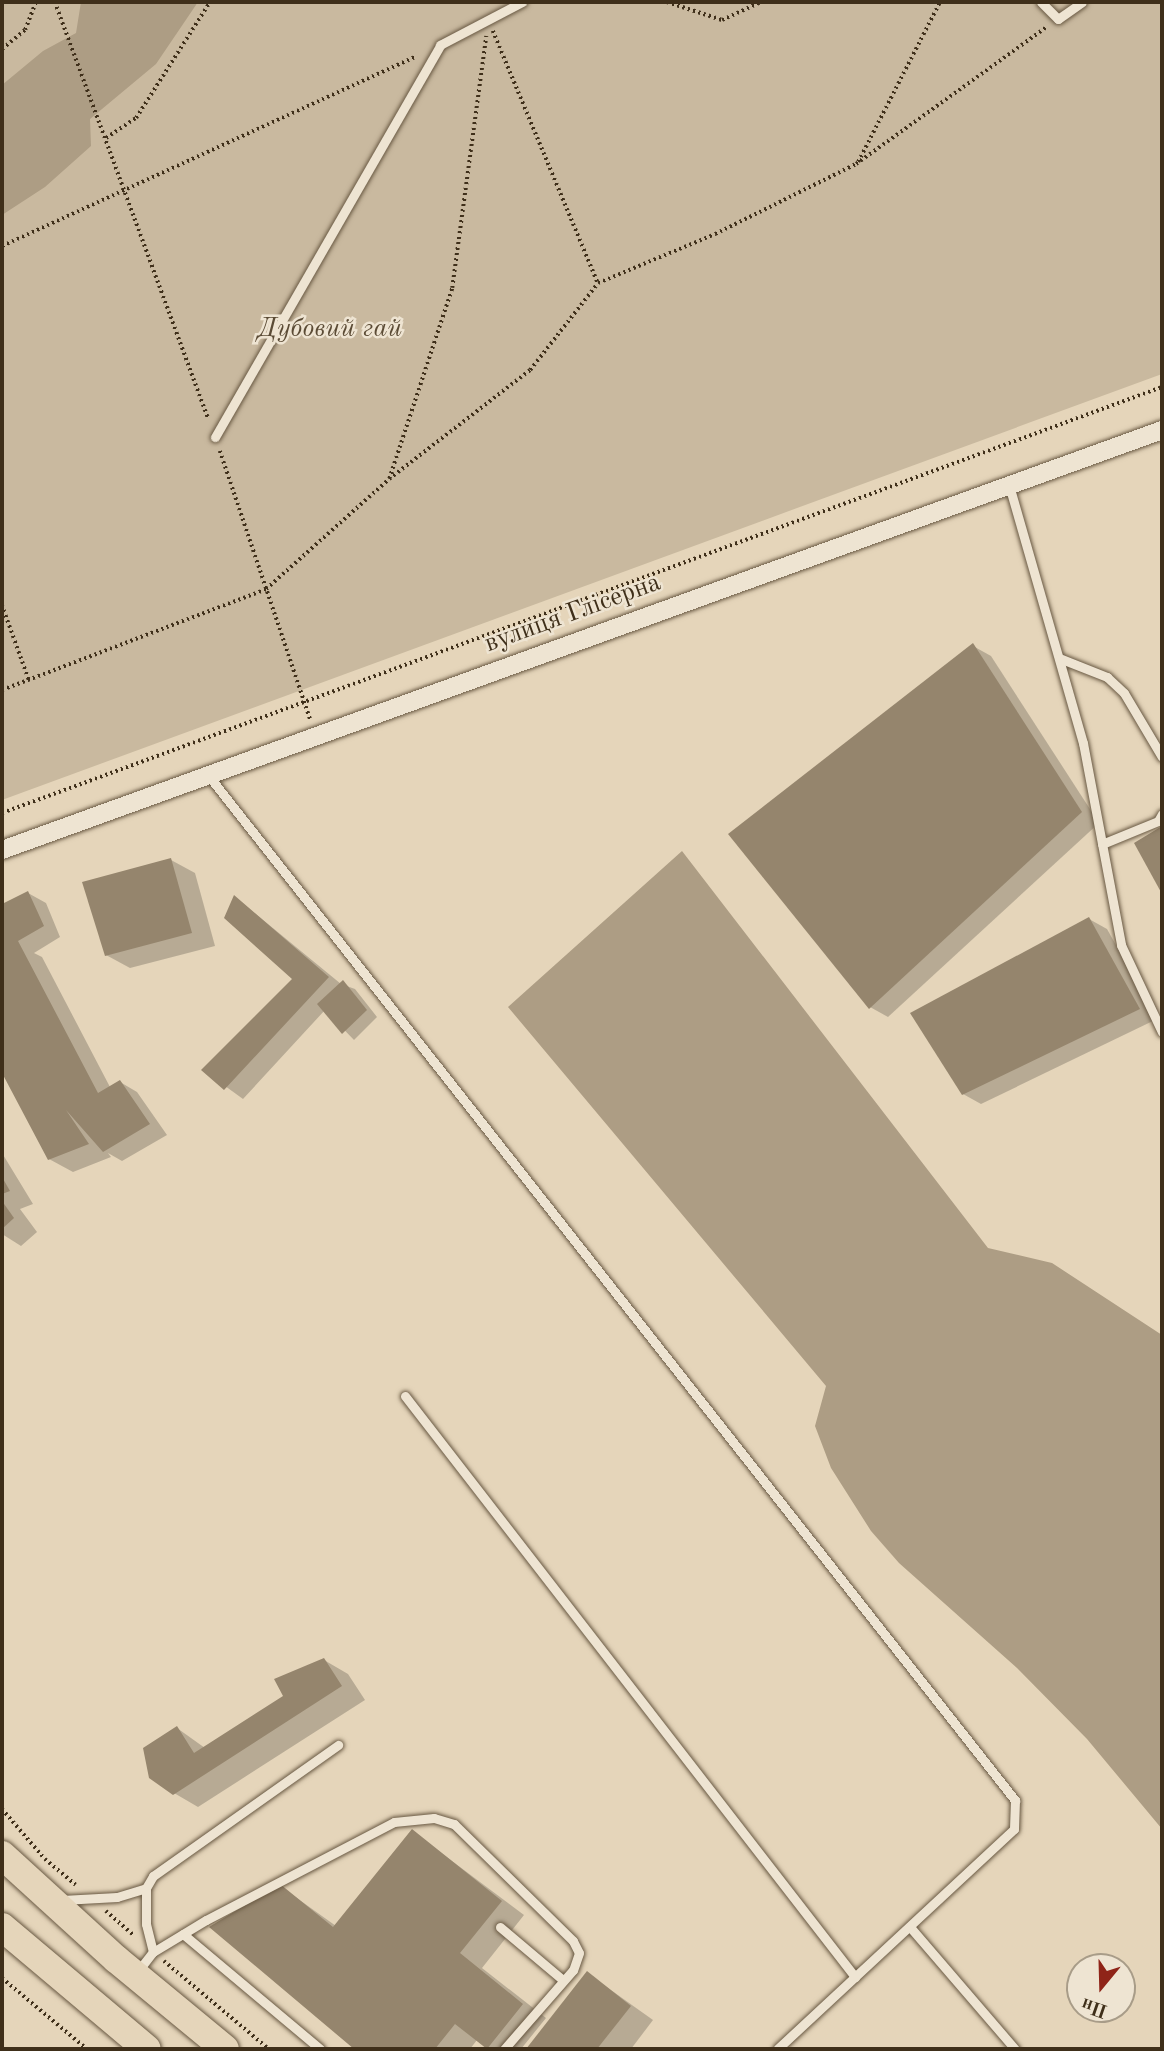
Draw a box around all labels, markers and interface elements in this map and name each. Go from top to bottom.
park label: Дубовий гай [258,314,402,346]
street label: вулиця Глісерна [481,568,665,660]
north arrow [1066,1953,1136,2023]
text: Пн [1079,1993,1110,2020]

